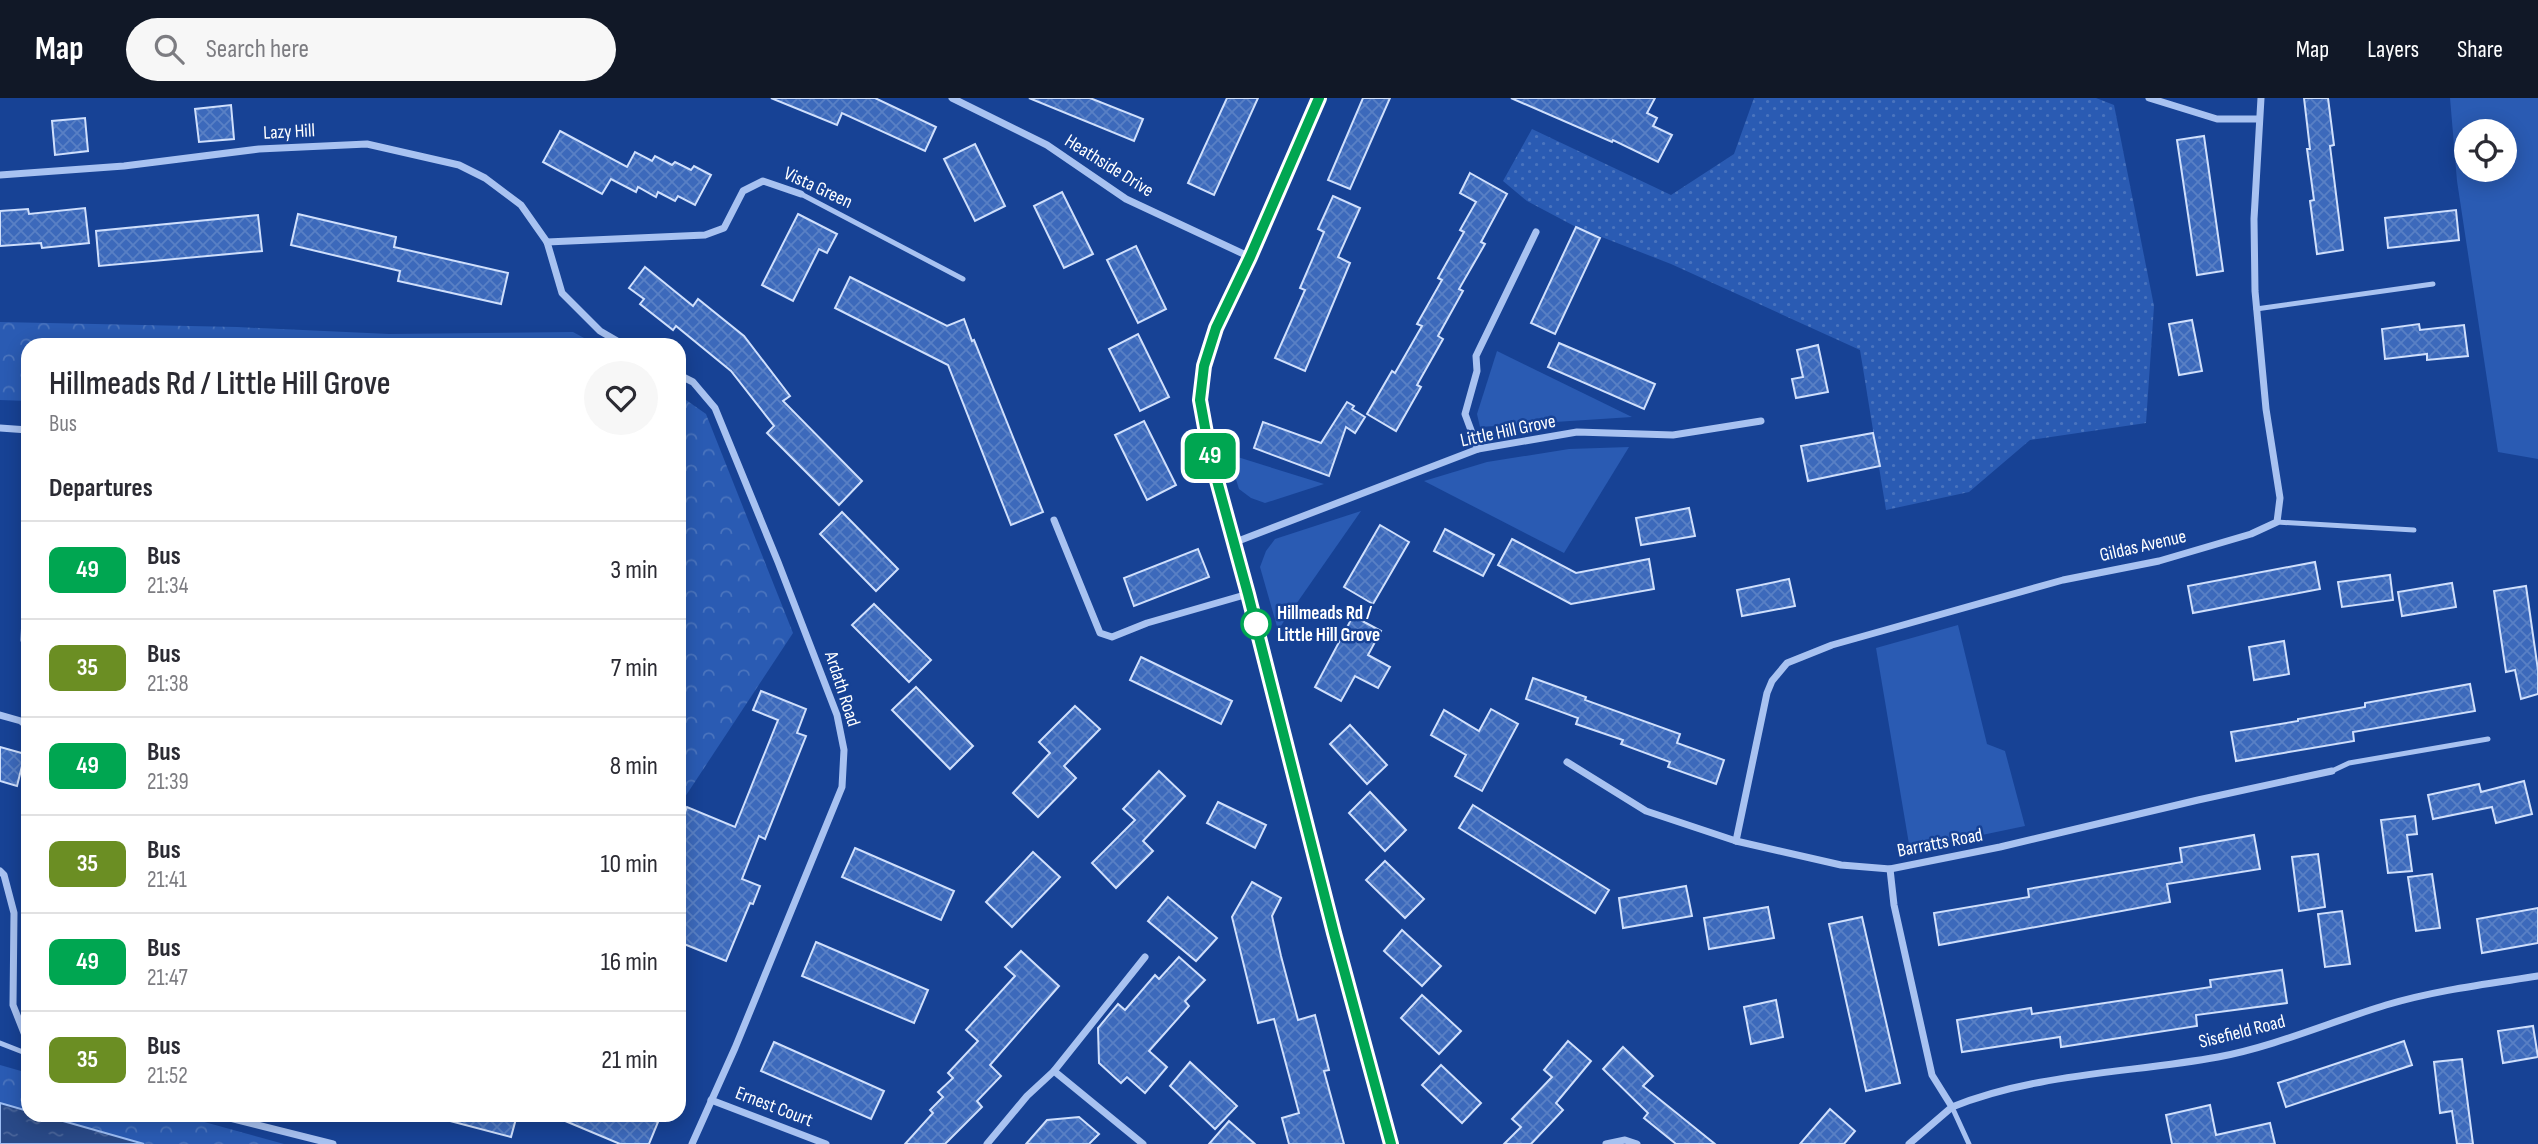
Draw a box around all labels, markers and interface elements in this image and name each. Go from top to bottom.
search box [126,18,616,81]
text: Map [35,29,84,69]
icon: search [150,30,188,68]
text: Search here [206,34,309,65]
text: Map [2296,35,2329,64]
text: Layers [2367,35,2419,64]
text: Share [2457,35,2503,64]
street label: Lazy Hill [262,119,316,145]
map controls [2454,119,2517,182]
button: locate [2454,119,2517,182]
street label: Heathside Drive [1060,130,1158,202]
street label: Vista Green [780,162,856,214]
button: heart [584,361,658,435]
text: Hillmeads Rd / Little Hill Grove [49,364,391,404]
text: Bus [49,410,77,438]
street label: Little Hill Grove [1458,410,1558,452]
line badge: 49 [1178,433,1242,479]
text: 49 [1199,441,1221,470]
text: Departures [49,473,153,504]
street label: Gildas Avenue [2097,525,2189,567]
text: Bus [147,541,181,572]
text: 49 [76,555,99,584]
text: 3 min [610,555,658,586]
text: 21:34 [147,572,188,600]
place label: Hillmeads Rd / Little Hill Grove [1277,602,1380,647]
marker: Hillmeads Rd / Little Hill Grove [1241,609,1271,639]
text: Bus [147,639,181,670]
street label: Ardath Road [819,648,865,729]
text: 35 [77,653,98,682]
text: 7 min [611,653,658,684]
text: 21:38 [147,670,189,698]
text: Bus [147,737,181,768]
text: 49 [76,751,99,780]
text: 8 min [610,751,658,782]
text: 21:39 [147,768,189,796]
street label: Barratts Road [1895,823,1985,863]
text: Bus [147,835,181,866]
text: 35 [77,849,98,878]
text: 10 min [601,849,658,880]
text: 21:41 [147,866,187,894]
text: Bus [147,933,181,964]
text: 49 [76,947,99,976]
text: 16 min [601,947,658,978]
text: 21:47 [147,964,188,992]
street label: Sisefield Road [2196,1010,2288,1054]
text: Bus [147,1031,181,1062]
text: 35 [77,1045,98,1074]
text: 21 min [601,1045,658,1076]
text: 21:52 [147,1062,188,1090]
street label: Ernest Court [732,1082,816,1132]

